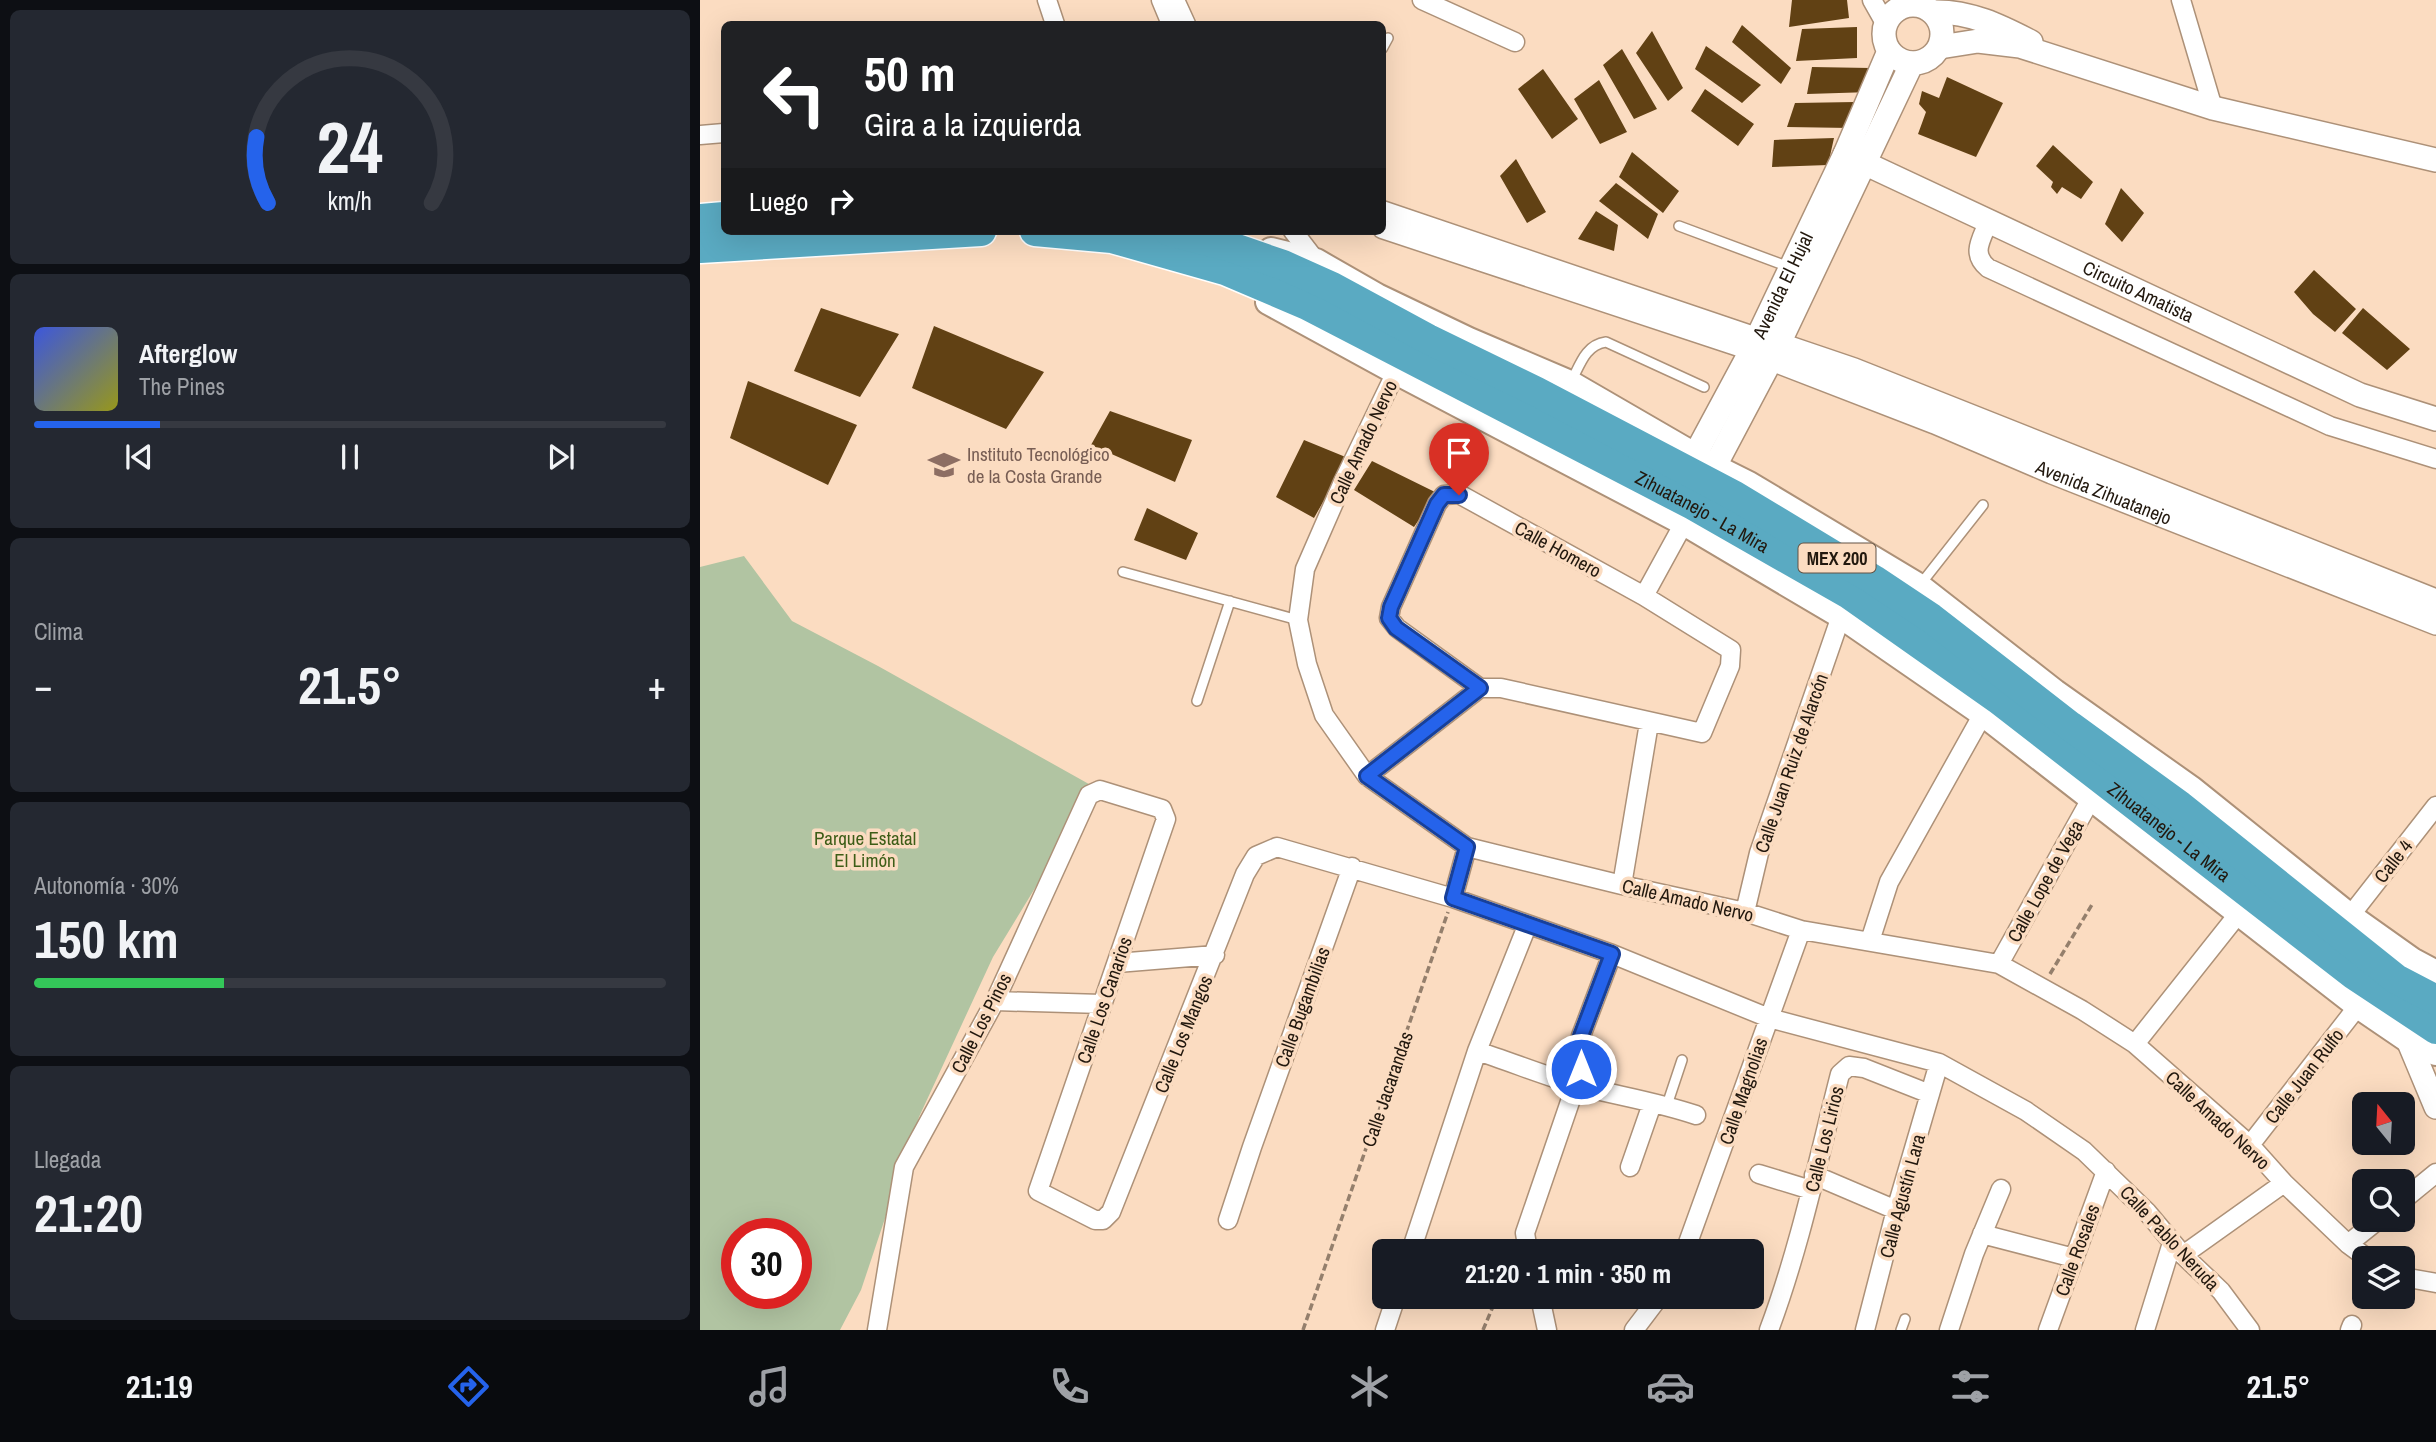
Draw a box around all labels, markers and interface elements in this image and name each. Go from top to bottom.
text: 50 m [864,40,956,106]
icon: left [749,49,840,140]
text: 24 [317,98,383,196]
text: Gira a la izquierda [864,103,1081,146]
icon: right [822,182,860,220]
text: km/h [328,184,372,218]
text: Luego [749,184,808,219]
street label: Avenida El Hujal [1745,228,1819,344]
street label: Circuito Amatista [2079,254,2198,329]
text: Afterglow [139,336,237,371]
text: The Pines [139,371,225,402]
street label: Calle Amado Nervo [1323,376,1403,508]
pin [1429,423,1489,495]
icon: arrive [1440,434,1478,472]
icon: previous [120,438,158,476]
icon: pause [331,438,369,476]
icon: next [542,438,580,476]
place label: Instituto Tecnológico de la Costa Grande [967,441,1110,489]
school or university icon: Instituto Tecnológico de la Costa Grande [927,448,961,482]
street label: Avenida Zihuatanejo [2031,453,2175,531]
street label: Zihuatanejo - La Mira [1631,464,1774,559]
street label: Calle Homero [1510,515,1606,583]
road number: MEX 200 [1798,544,1876,572]
text: Clima [34,616,83,647]
text: 21.5° [298,650,402,720]
text: − [34,660,52,711]
text: + [648,660,666,711]
street label: Calle Juan Ruiz de Alarcón [1748,670,1834,856]
street label: Zihuatanejo - La Mira [2102,776,2236,888]
street label: Calle Lope de Vega [2001,815,2089,947]
park label: Parque Estatal El Limón [814,825,916,873]
street label: Calle 4 [2368,834,2418,888]
text: Autonomía · 30% [34,870,179,901]
street label: Calle Amado Nervo [1620,872,1756,928]
text: 150 km [34,904,179,974]
street label: Calle Los Canarios [1070,933,1138,1067]
street label: Calle Bugambilias [1268,943,1336,1071]
street label: Calle Los Pinos [945,968,1017,1078]
street label: Calle Los Mangos [1148,971,1218,1097]
street label: Calle Juan Rulfo [2259,1023,2349,1129]
street label: Calle Jacarandas [1355,1028,1419,1150]
position arrow [1544,1032,1618,1106]
street label: Calle Magnolias [1713,1034,1774,1148]
street label: Calle Amado Nervo [2160,1065,2276,1175]
street label: Calle Los Lirios [1798,1083,1850,1195]
north arrow [2352,1092,2415,1155]
map controls [2352,1092,2415,1309]
street label: Calle Agustín Lara [1873,1131,1931,1261]
text: Llegada [34,1144,101,1175]
button: search [2352,1169,2415,1232]
text: 21:20 [34,1178,143,1248]
street label: Calle Pablo Neruda [2114,1180,2226,1297]
street label: Calle Rosales [2048,1200,2106,1300]
speed limit sign: 30 [721,1218,812,1309]
button: layers [2352,1246,2415,1309]
text: 21:20 · 1 min · 350 m [1465,1256,1671,1291]
icon: directions [444,1362,493,1411]
icon: music [745,1362,794,1411]
icon: phone [1045,1362,1094,1411]
icon: climate [1345,1362,1394,1411]
icon: car [1646,1362,1695,1411]
icon: filters [1946,1362,1995,1411]
text: 21:19 [126,1365,193,1408]
text: 21.5° [2246,1365,2310,1408]

